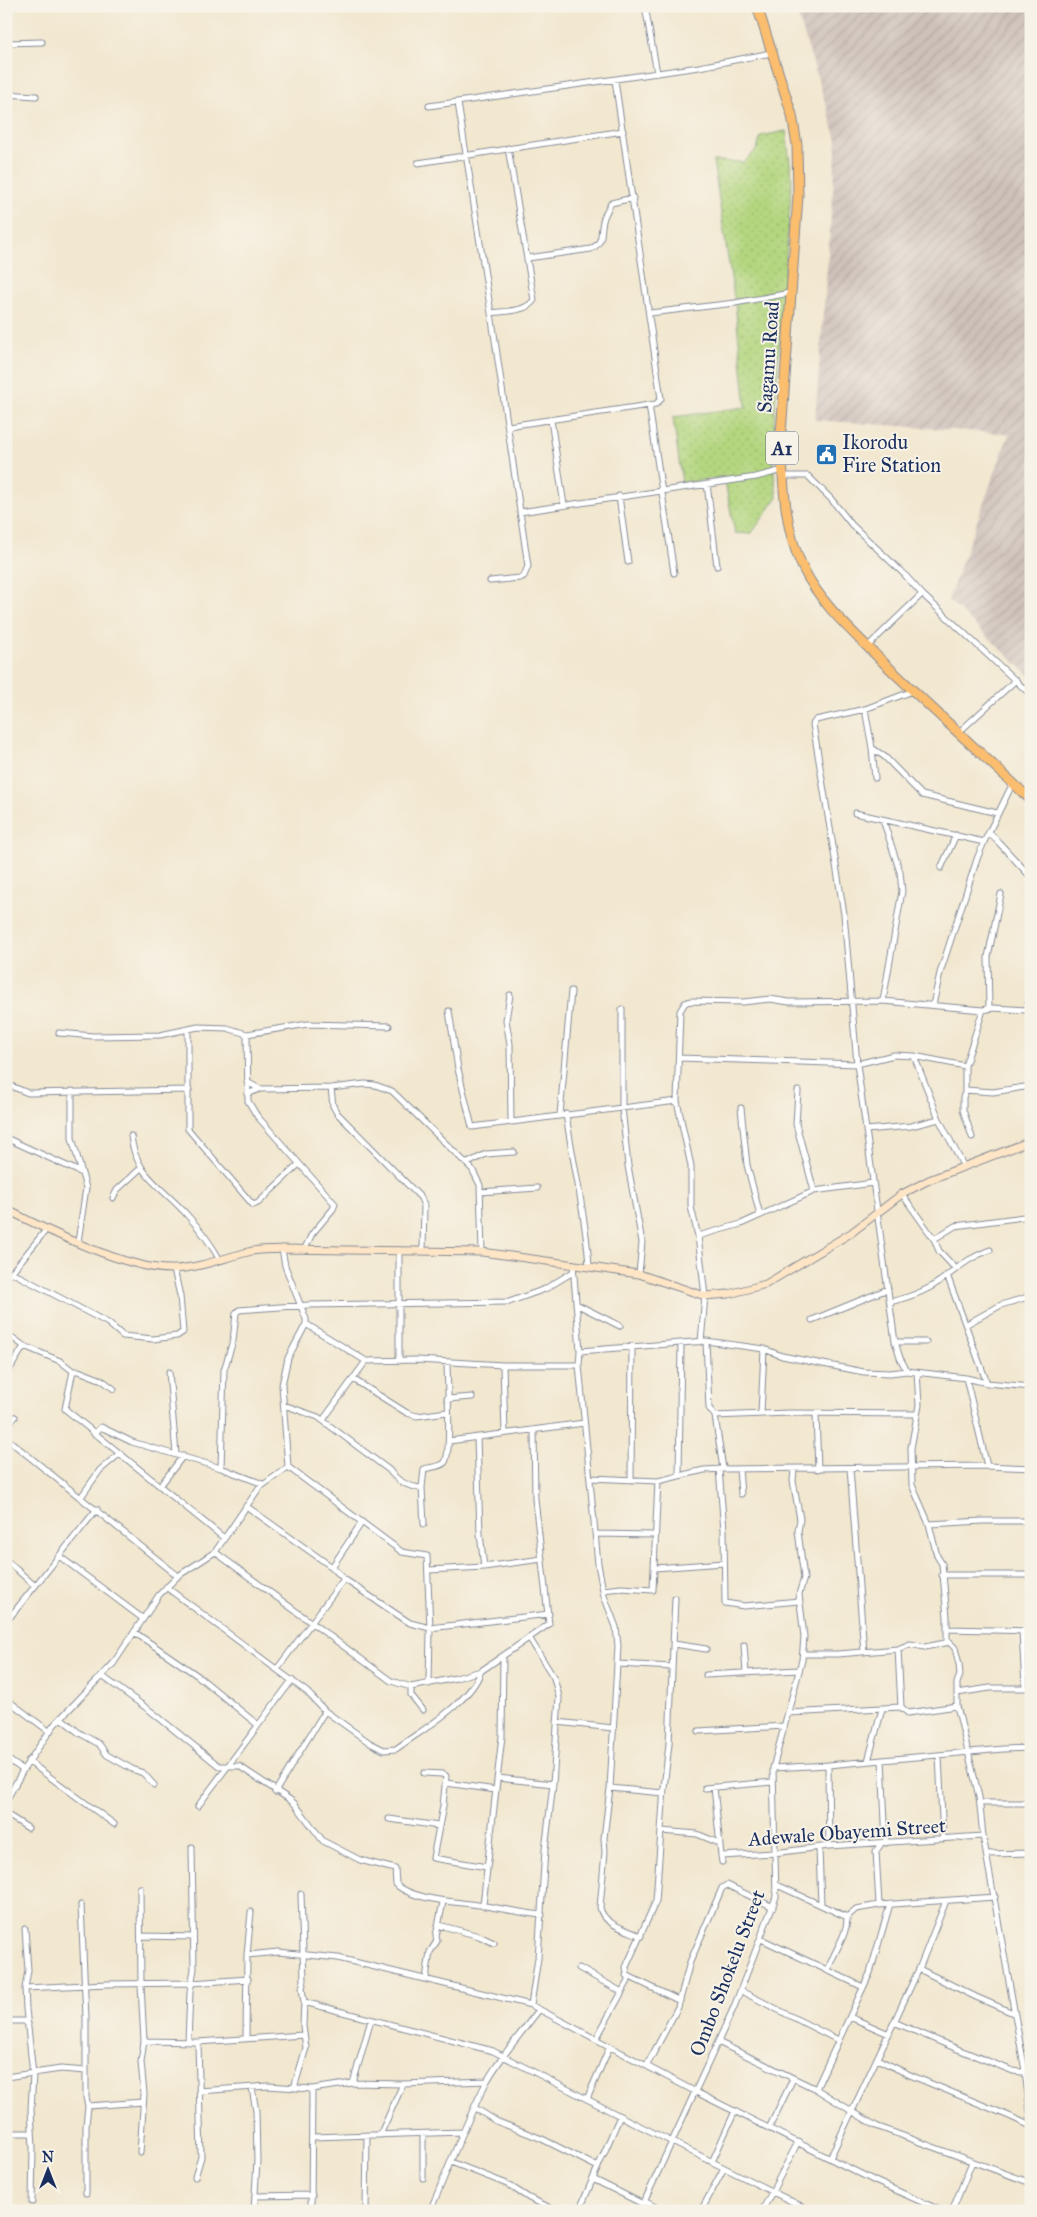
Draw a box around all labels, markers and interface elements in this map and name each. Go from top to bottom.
street label: Sagamu Road [752,300,785,414]
place label: Ikorodu Fire Station [842,430,941,477]
road number: A1 [766,432,798,464]
public building icon: Ikorodu Fire Station [814,442,838,466]
street label: Adewale Obayemi Street [746,1813,947,1851]
street label: Ombo Shokelu Street [684,1886,770,2060]
north arrow [22,2144,72,2194]
text: N [42,2149,54,2166]

